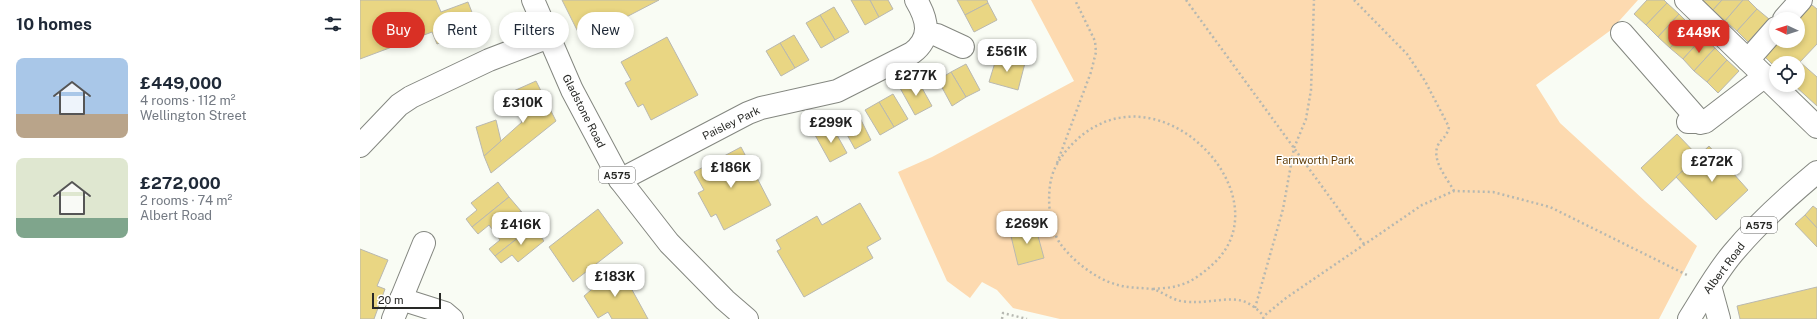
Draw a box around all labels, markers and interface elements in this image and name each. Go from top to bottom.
chip: Buy [372,12,425,48]
chip: Rent [433,12,491,48]
chip: Filters [499,12,569,48]
chip: New [577,12,634,48]
north arrow [1769,12,1805,48]
map controls [1769,12,1805,92]
icon: filters [322,13,344,35]
text: 10 homes [16,14,92,34]
pin: £449K [1671,20,1727,54]
text: £449K [1677,25,1721,40]
pin: £561K [979,39,1035,73]
text: £561K [987,44,1027,59]
button: locate [1769,56,1805,92]
pin: £277K [888,63,944,97]
text: £277K [895,68,937,83]
street label: Gladstone Road [560,72,608,150]
text: £449,000 [140,73,222,93]
icon: home [48,74,96,122]
pin: £310K [495,90,551,124]
text: 4 rooms · 112 m² [140,93,235,108]
text: £310K [503,95,543,110]
street label: Paisley Park [700,104,762,142]
text: Wellington Street [140,108,247,123]
pin: £299K [803,110,859,144]
text: £299K [809,115,853,130]
pin: £272K [1684,149,1740,183]
park label: Farnworth Park [1276,154,1354,166]
text: £272K [1691,154,1733,169]
pin: £186K [703,155,759,189]
text: £186K [711,160,751,175]
road number: A575 [599,167,635,183]
text: £272,000 [140,173,221,193]
icon: home [48,174,96,222]
text: 2 rooms · 74 m² [140,193,232,208]
text: Albert Road [140,208,212,223]
pin: £269K [999,211,1055,245]
pin: £416K [493,212,549,246]
text: £269K [1005,216,1049,231]
text: £416K [501,217,541,232]
road number: A575 [1741,217,1777,233]
street label: Albert Road [1701,240,1747,296]
pin: £183K [587,264,643,298]
text: £183K [595,269,635,284]
scale bar [372,291,441,310]
text: 20 m [378,294,403,306]

